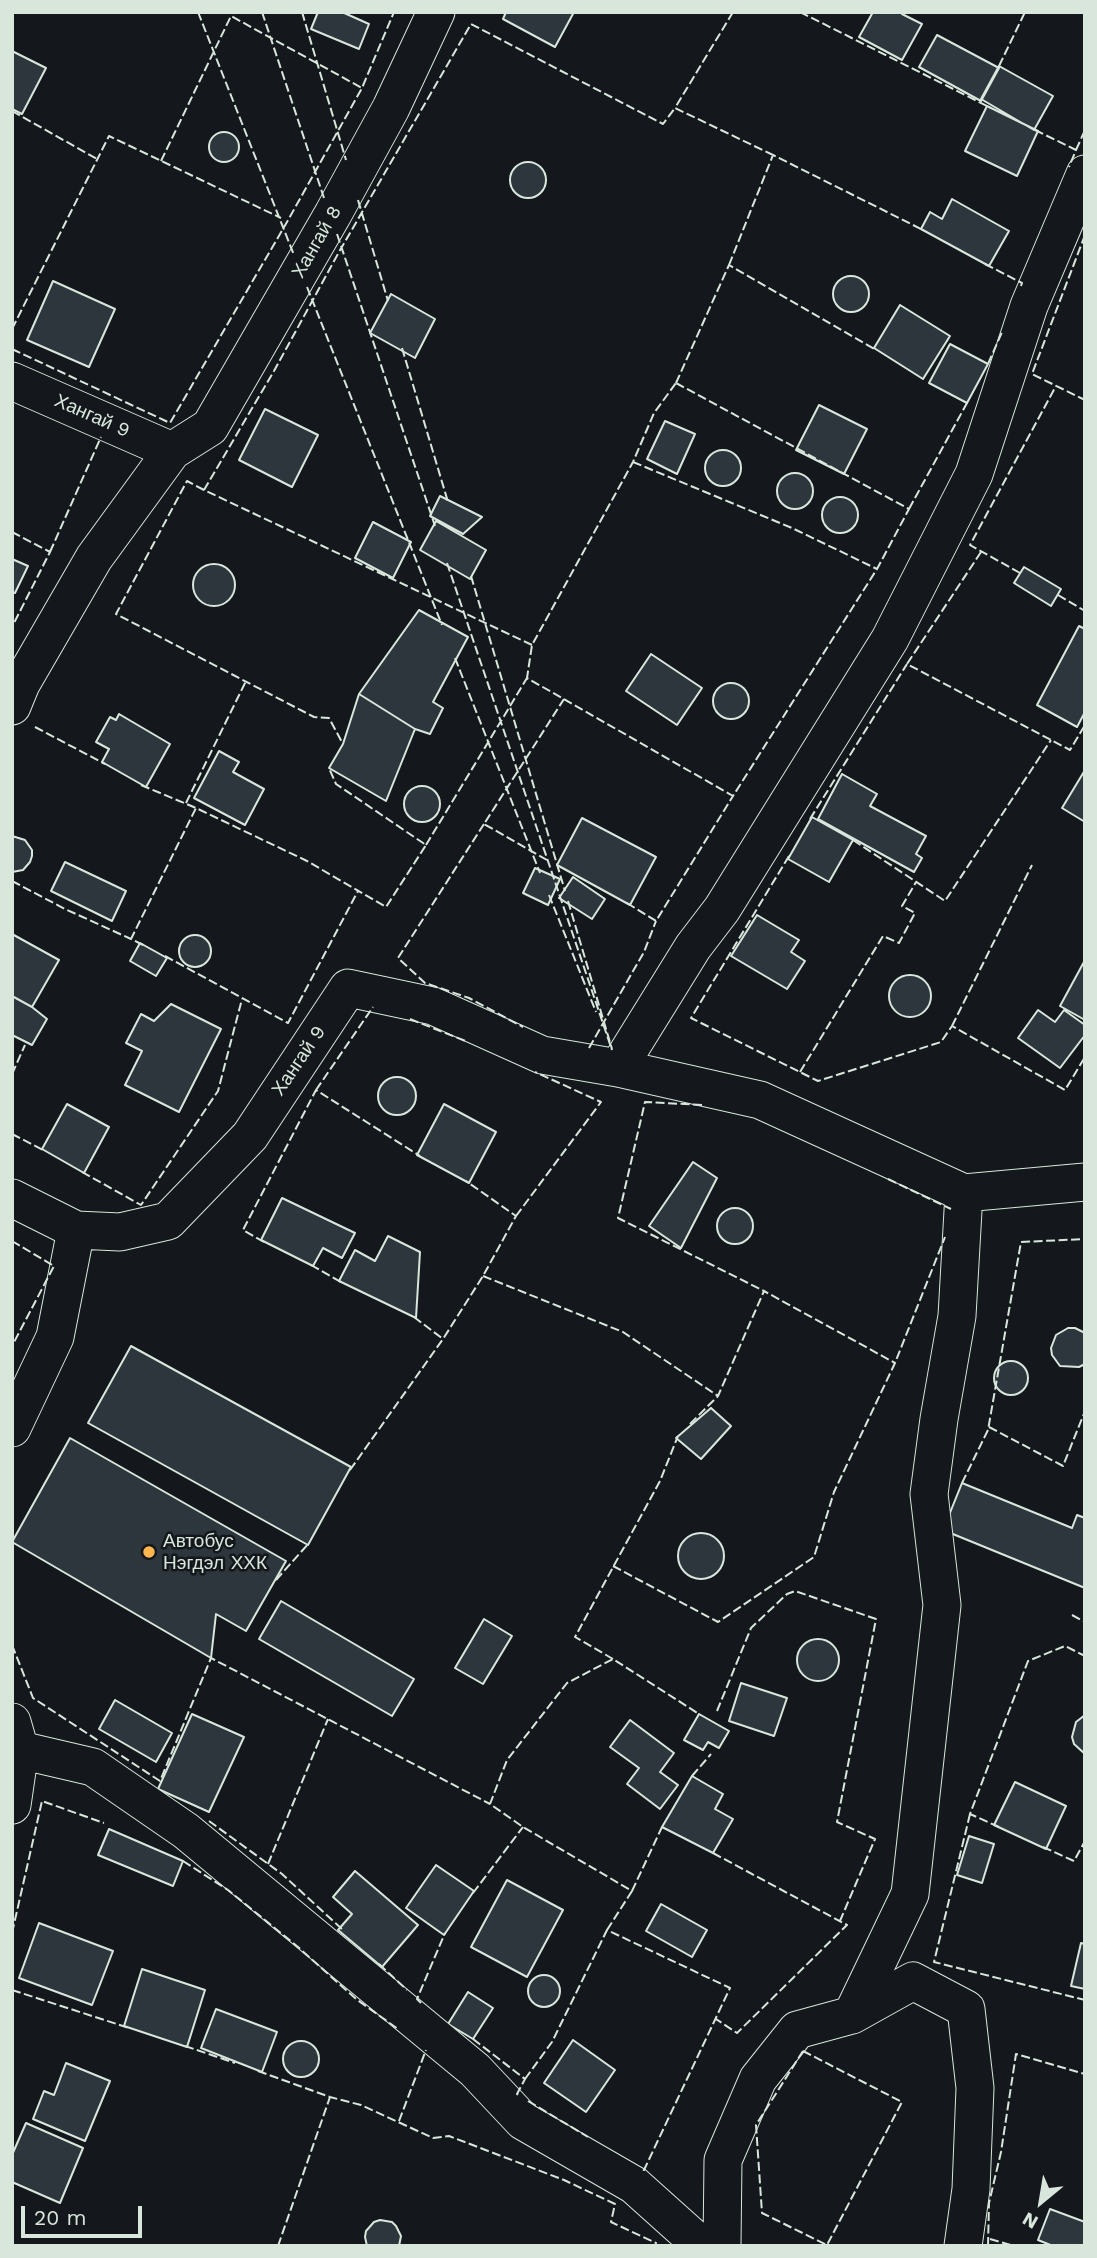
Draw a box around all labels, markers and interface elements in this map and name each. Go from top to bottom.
street label: Хангай 8 [287,202,347,282]
street label: Хангай 9 [51,389,133,443]
street label: Хангай 9 [267,1022,331,1100]
place label: Автобус Нэгдэл ХХК [163,1530,267,1574]
marker: Автобус Нэгдэл ХХК [141,1544,157,1560]
north arrow [1006,2167,1076,2237]
scale bar [24,2192,145,2236]
text: 20 m [34,2205,86,2230]
text: N [1018,2207,1042,2234]

